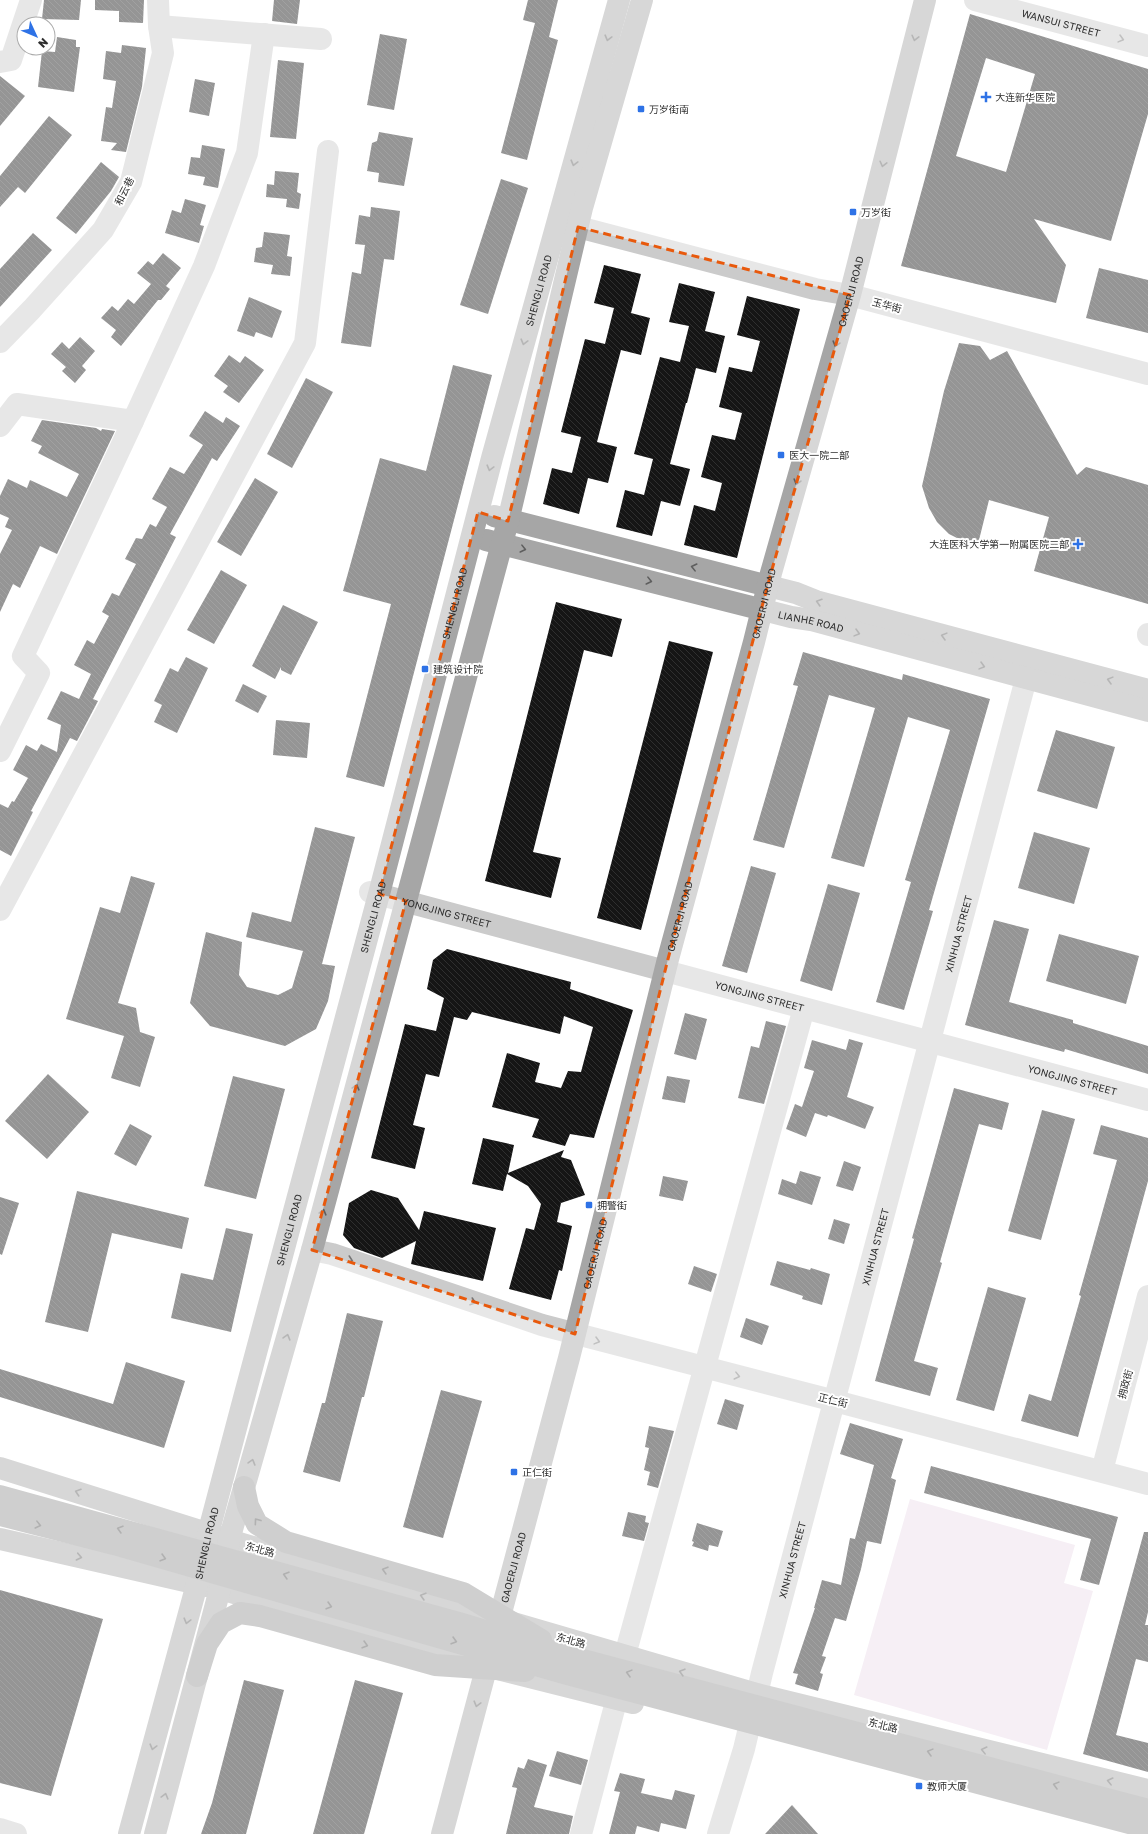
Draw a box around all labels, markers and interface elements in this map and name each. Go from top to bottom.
street label: WANSUI STREET [1021,7,1101,39]
north arrow [16,16,56,56]
one-way arrow [604,34,613,41]
one-way arrow [911,34,920,41]
one-way arrow [1117,34,1124,43]
text: N [36,36,51,51]
marker: 大连新华医院 [980,91,992,103]
place label: 大连新华医院 [995,91,1055,103]
place label: 万岁街南 [649,103,689,115]
marker: 万岁街南 [636,104,646,114]
one-way arrow [570,160,578,166]
one-way arrow [879,160,887,167]
street label: 和云巷 [112,175,136,207]
place label: 万岁街 [861,206,891,218]
marker: 万岁街 [848,207,858,217]
street label: SHENGLI ROAD [523,253,554,328]
street label: GAOERJI ROAD [835,255,866,328]
street label: 玉华街 [871,295,903,315]
one-way arrow [520,338,529,345]
one-way arrow [832,340,841,347]
place label: 医大一院二部 [789,449,849,461]
marker: 医大一院二部 [776,450,786,460]
one-way arrow [486,464,494,471]
one-way arrow [793,478,802,485]
place label: 大连医科大学第一附属医院二部 [929,538,1069,550]
marker: 大连医科大学第一附属医院二部 [1072,538,1084,550]
one-way arrow [520,545,526,553]
one-way arrow [691,563,697,571]
street label: SHENGLI ROAD [439,566,469,641]
street label: GAOERJI ROAD [749,567,778,640]
one-way arrow [646,577,652,585]
one-way arrow [815,598,822,606]
street label: LIANHE ROAD [777,608,845,635]
one-way arrow [854,628,860,636]
one-way arrow [941,632,947,640]
one-way arrow [979,662,986,670]
place label: 建筑设计院 [433,663,483,675]
marker: 建筑设计院 [420,664,430,674]
one-way arrow [1107,676,1114,685]
street label: SHENGLI ROAD [358,880,388,954]
street label: GAOERJI ROAD [664,880,695,953]
street label: XINHUA STREET [942,894,974,973]
street label: YONGJING STREET [400,895,492,930]
street label: YONGJING STREET [713,978,805,1014]
street label: YONGJING STREET [1026,1062,1118,1097]
one-way arrow [352,1084,360,1090]
street label: SHENGLI ROAD [274,1193,304,1267]
place label: 拥警街 [597,1199,627,1211]
marker: 拥警街 [584,1200,594,1210]
street label: XINHUA STREET [859,1207,891,1286]
one-way arrow [318,1209,326,1216]
street label: GAOERJI ROAD [580,1217,609,1290]
one-way arrow [346,1255,353,1264]
one-way arrow [469,1297,476,1306]
one-way arrow [282,1334,291,1341]
one-way arrow [594,1336,600,1344]
street label: 拥政街 [1115,1368,1135,1400]
one-way arrow [733,1371,740,1380]
street label: 正仁街 [817,1391,849,1409]
one-way arrow [247,1459,255,1466]
place label: 正仁街 [522,1466,552,1478]
marker: 正仁街 [509,1467,519,1477]
one-way arrow [74,1488,81,1497]
street label: SHENGLI ROAD [192,1506,221,1580]
one-way arrow [255,1518,262,1525]
one-way arrow [35,1520,41,1528]
street label: XINHUA STREET [776,1520,808,1600]
one-way arrow [117,1525,124,1534]
street label: GAOERJI ROAD [498,1531,528,1604]
street label: 东北路 [244,1539,276,1559]
one-way arrow [76,1553,82,1561]
one-way arrow [160,1553,167,1562]
one-way arrow [381,1566,388,1575]
one-way arrow [283,1571,290,1580]
one-way arrow [419,1592,426,1601]
one-way arrow [325,1601,332,1610]
one-way arrow [183,1617,192,1624]
street label: 东北路 [555,1630,587,1650]
one-way arrow [450,1636,457,1645]
one-way arrow [361,1641,368,1649]
one-way arrow [678,1668,685,1677]
one-way arrow [625,1669,632,1678]
one-way arrow [473,1701,481,1707]
street label: 东北路 [867,1716,899,1734]
one-way arrow [149,1743,158,1750]
one-way arrow [981,1746,987,1754]
one-way arrow [927,1748,934,1757]
one-way arrow [1107,1777,1113,1785]
place label: 教师大厦 [927,1780,967,1792]
marker: 教师大厦 [914,1781,924,1791]
one-way arrow [1053,1782,1059,1790]
one-way arrow [161,1793,169,1800]

